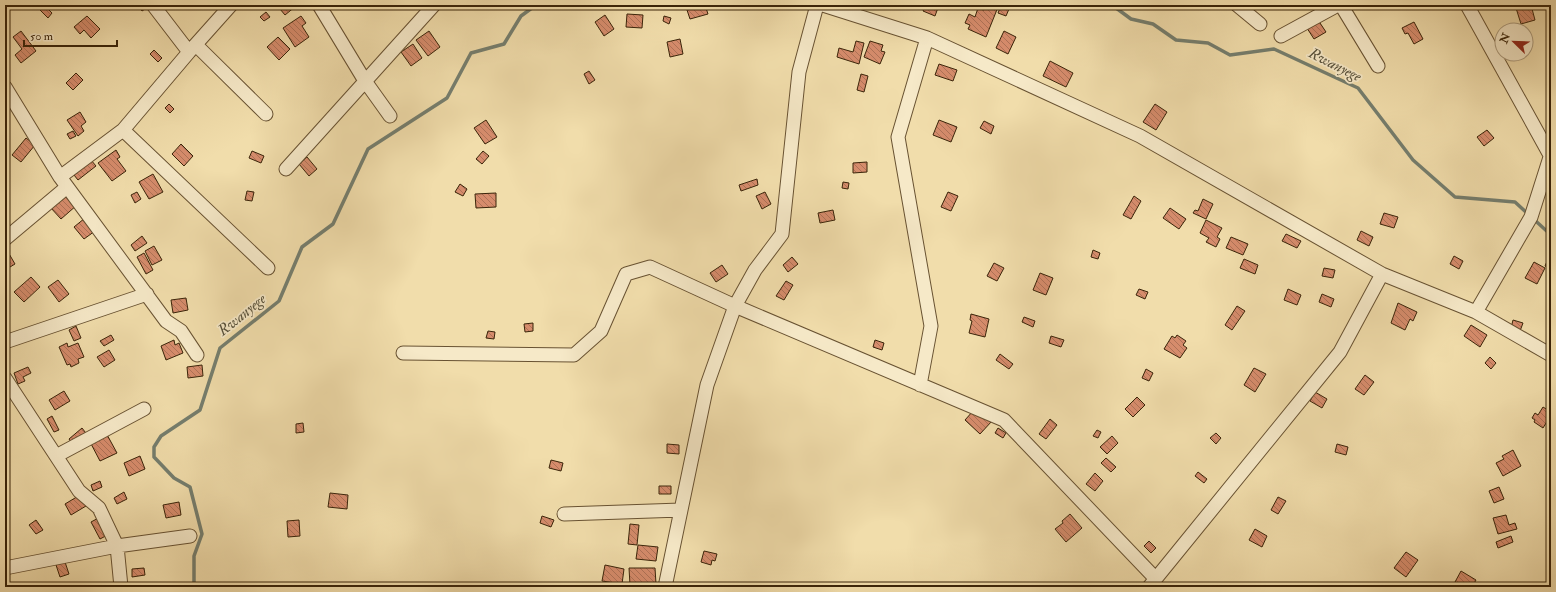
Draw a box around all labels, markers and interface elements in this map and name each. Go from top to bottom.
scale bar [24,22,117,48]
north arrow [1494,22,1534,62]
text: 50 m [30,29,54,44]
text: N [1497,30,1514,46]
water label: Rwanyege [1305,43,1365,87]
water label: Rwanyege [213,289,271,341]

